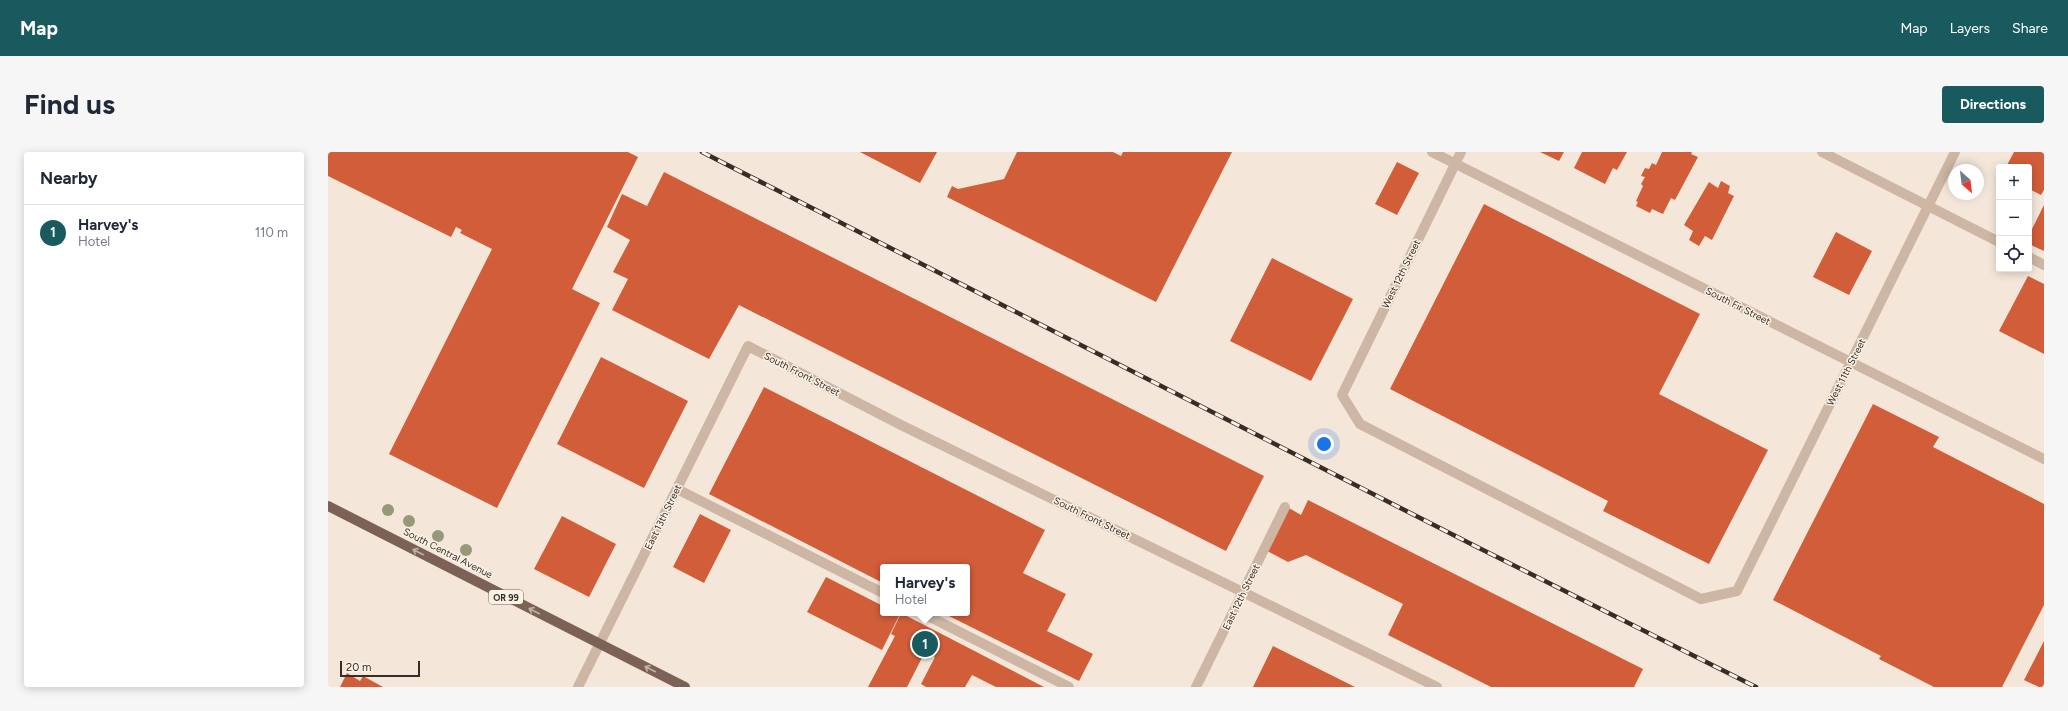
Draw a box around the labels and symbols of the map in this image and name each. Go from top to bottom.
north arrow [1948,164,1984,200]
street label: West 12th Street [1379,237,1423,311]
street label: South Fir Street [1703,284,1773,328]
street label: West 11th Street [1823,336,1869,408]
street label: South Front Street [762,349,842,399]
your location [1314,434,1334,454]
street label: East 13th Street [642,482,685,552]
street label: South Front Street [1052,494,1133,542]
street label: South Central Avenue [401,525,495,581]
one-way arrow [412,548,424,555]
street label: East 12th Street [1219,562,1263,632]
road number: OR 99 [489,590,523,604]
one-way arrow [528,606,540,614]
pin: 1 [912,629,938,659]
scale bar [340,659,420,678]
one-way arrow [644,665,656,673]

